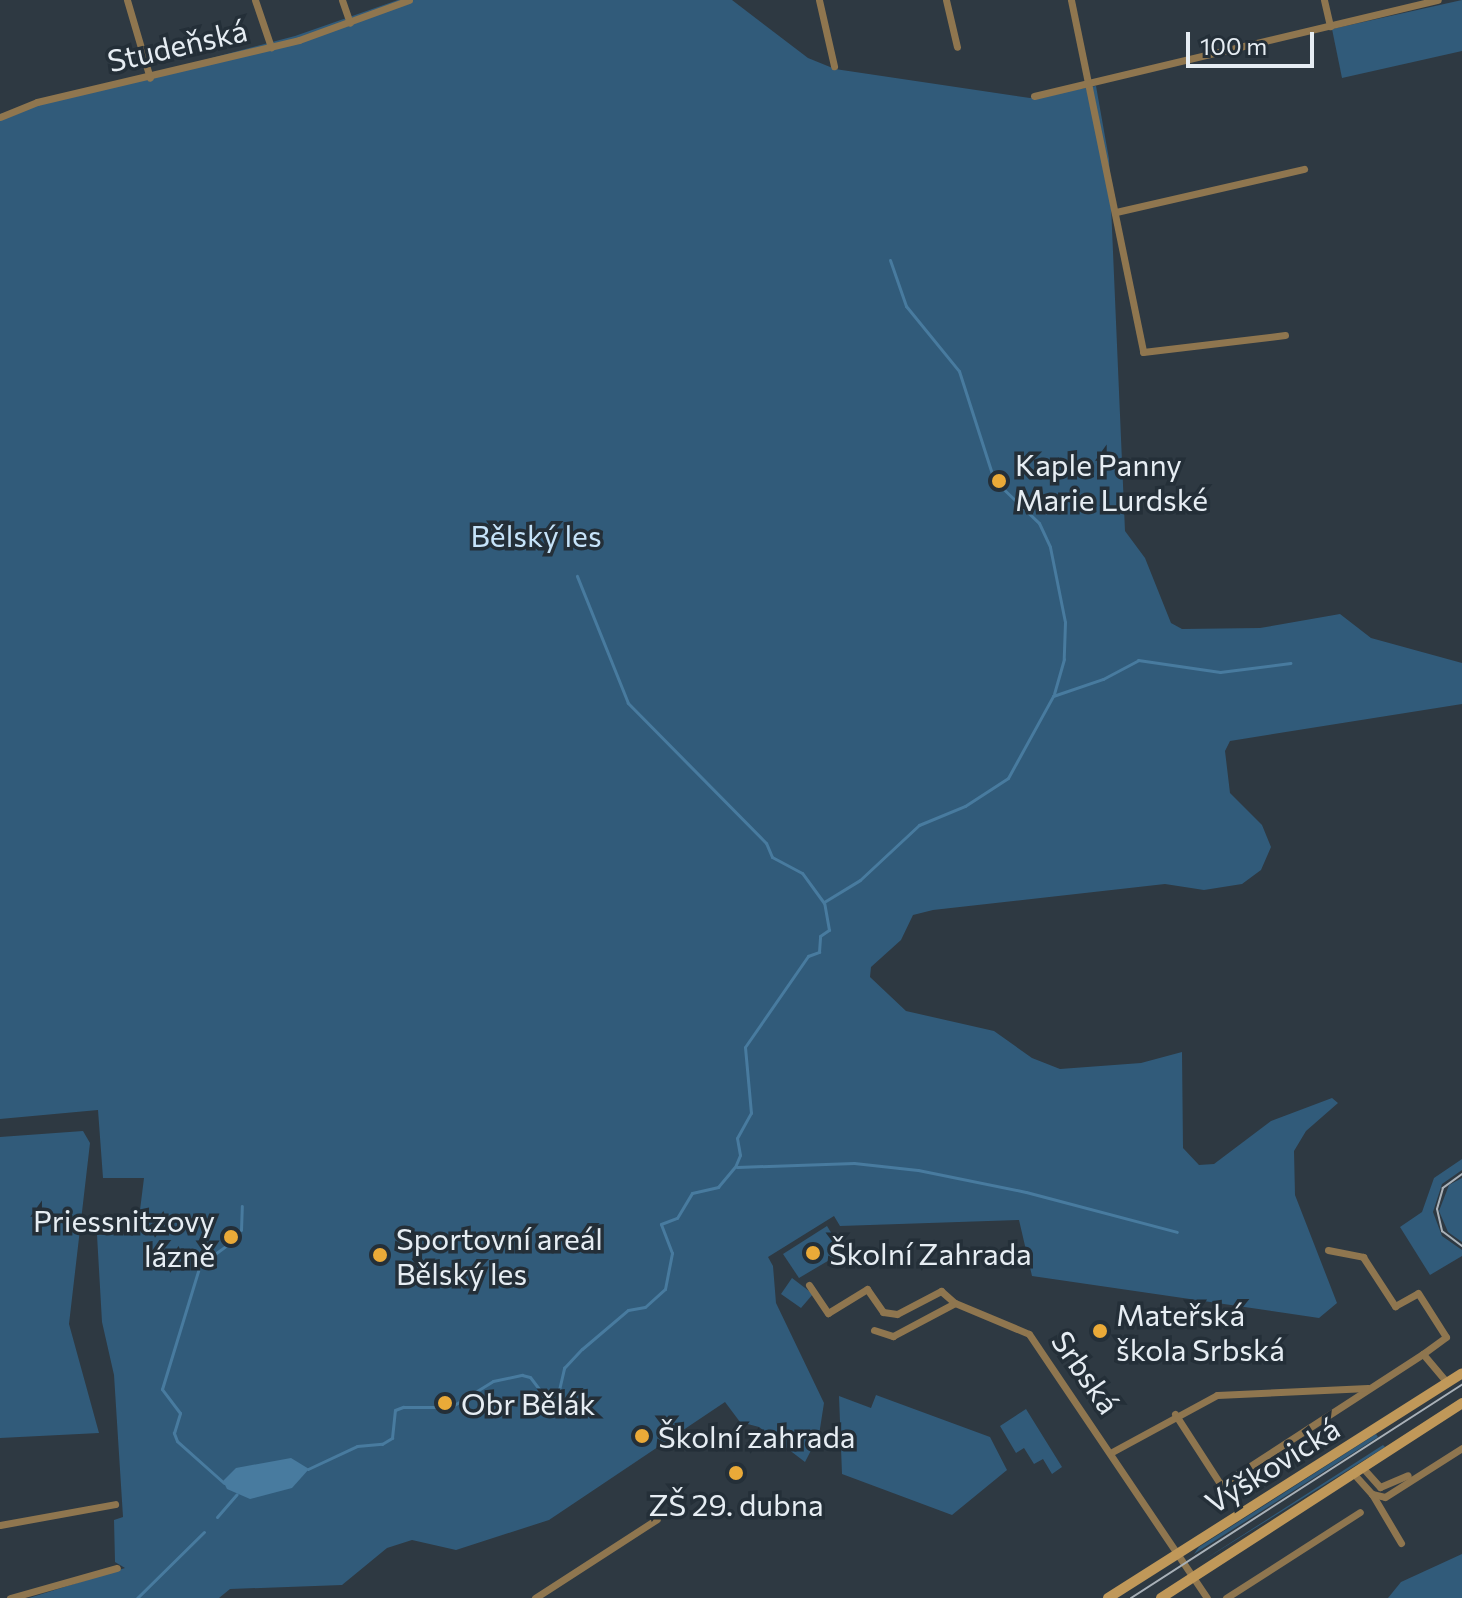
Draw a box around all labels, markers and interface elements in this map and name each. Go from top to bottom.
street label: Studeňská [104,11,250,79]
scale bar [1190,16,1318,66]
text: 100 m [1200,31,1267,60]
place label: Kaple Panny Marie Lurdské [1015,446,1208,516]
marker: Kaple Panny Marie Lurdské [990,472,1008,490]
park label: Bělský les [470,517,602,553]
place label: Priessnitzovy lázně [33,1202,215,1272]
place label: Sportovní areál Bělský les [396,1220,603,1290]
marker: Priessnitzovy lázně [222,1228,240,1246]
place label: Školní Zahrada [829,1235,1032,1271]
marker: Školní Zahrada [804,1244,822,1262]
marker: Sportovní areál Bělský les [371,1246,389,1264]
place label: Mateřská škola Srbská [1116,1296,1285,1366]
marker: Mateřská škola Srbská [1091,1322,1109,1340]
street label: Srbská [1045,1324,1127,1420]
place label: Obr Bělák [461,1385,596,1421]
marker: Obr Bělák [436,1394,454,1412]
street label: Výškovická [1198,1410,1346,1520]
place label: Školní zahrada [658,1418,856,1454]
marker: Školní zahrada [633,1427,651,1445]
marker: ZŠ 29. dubna [727,1464,745,1482]
place label: ZŠ 29. dubna [648,1486,824,1522]

